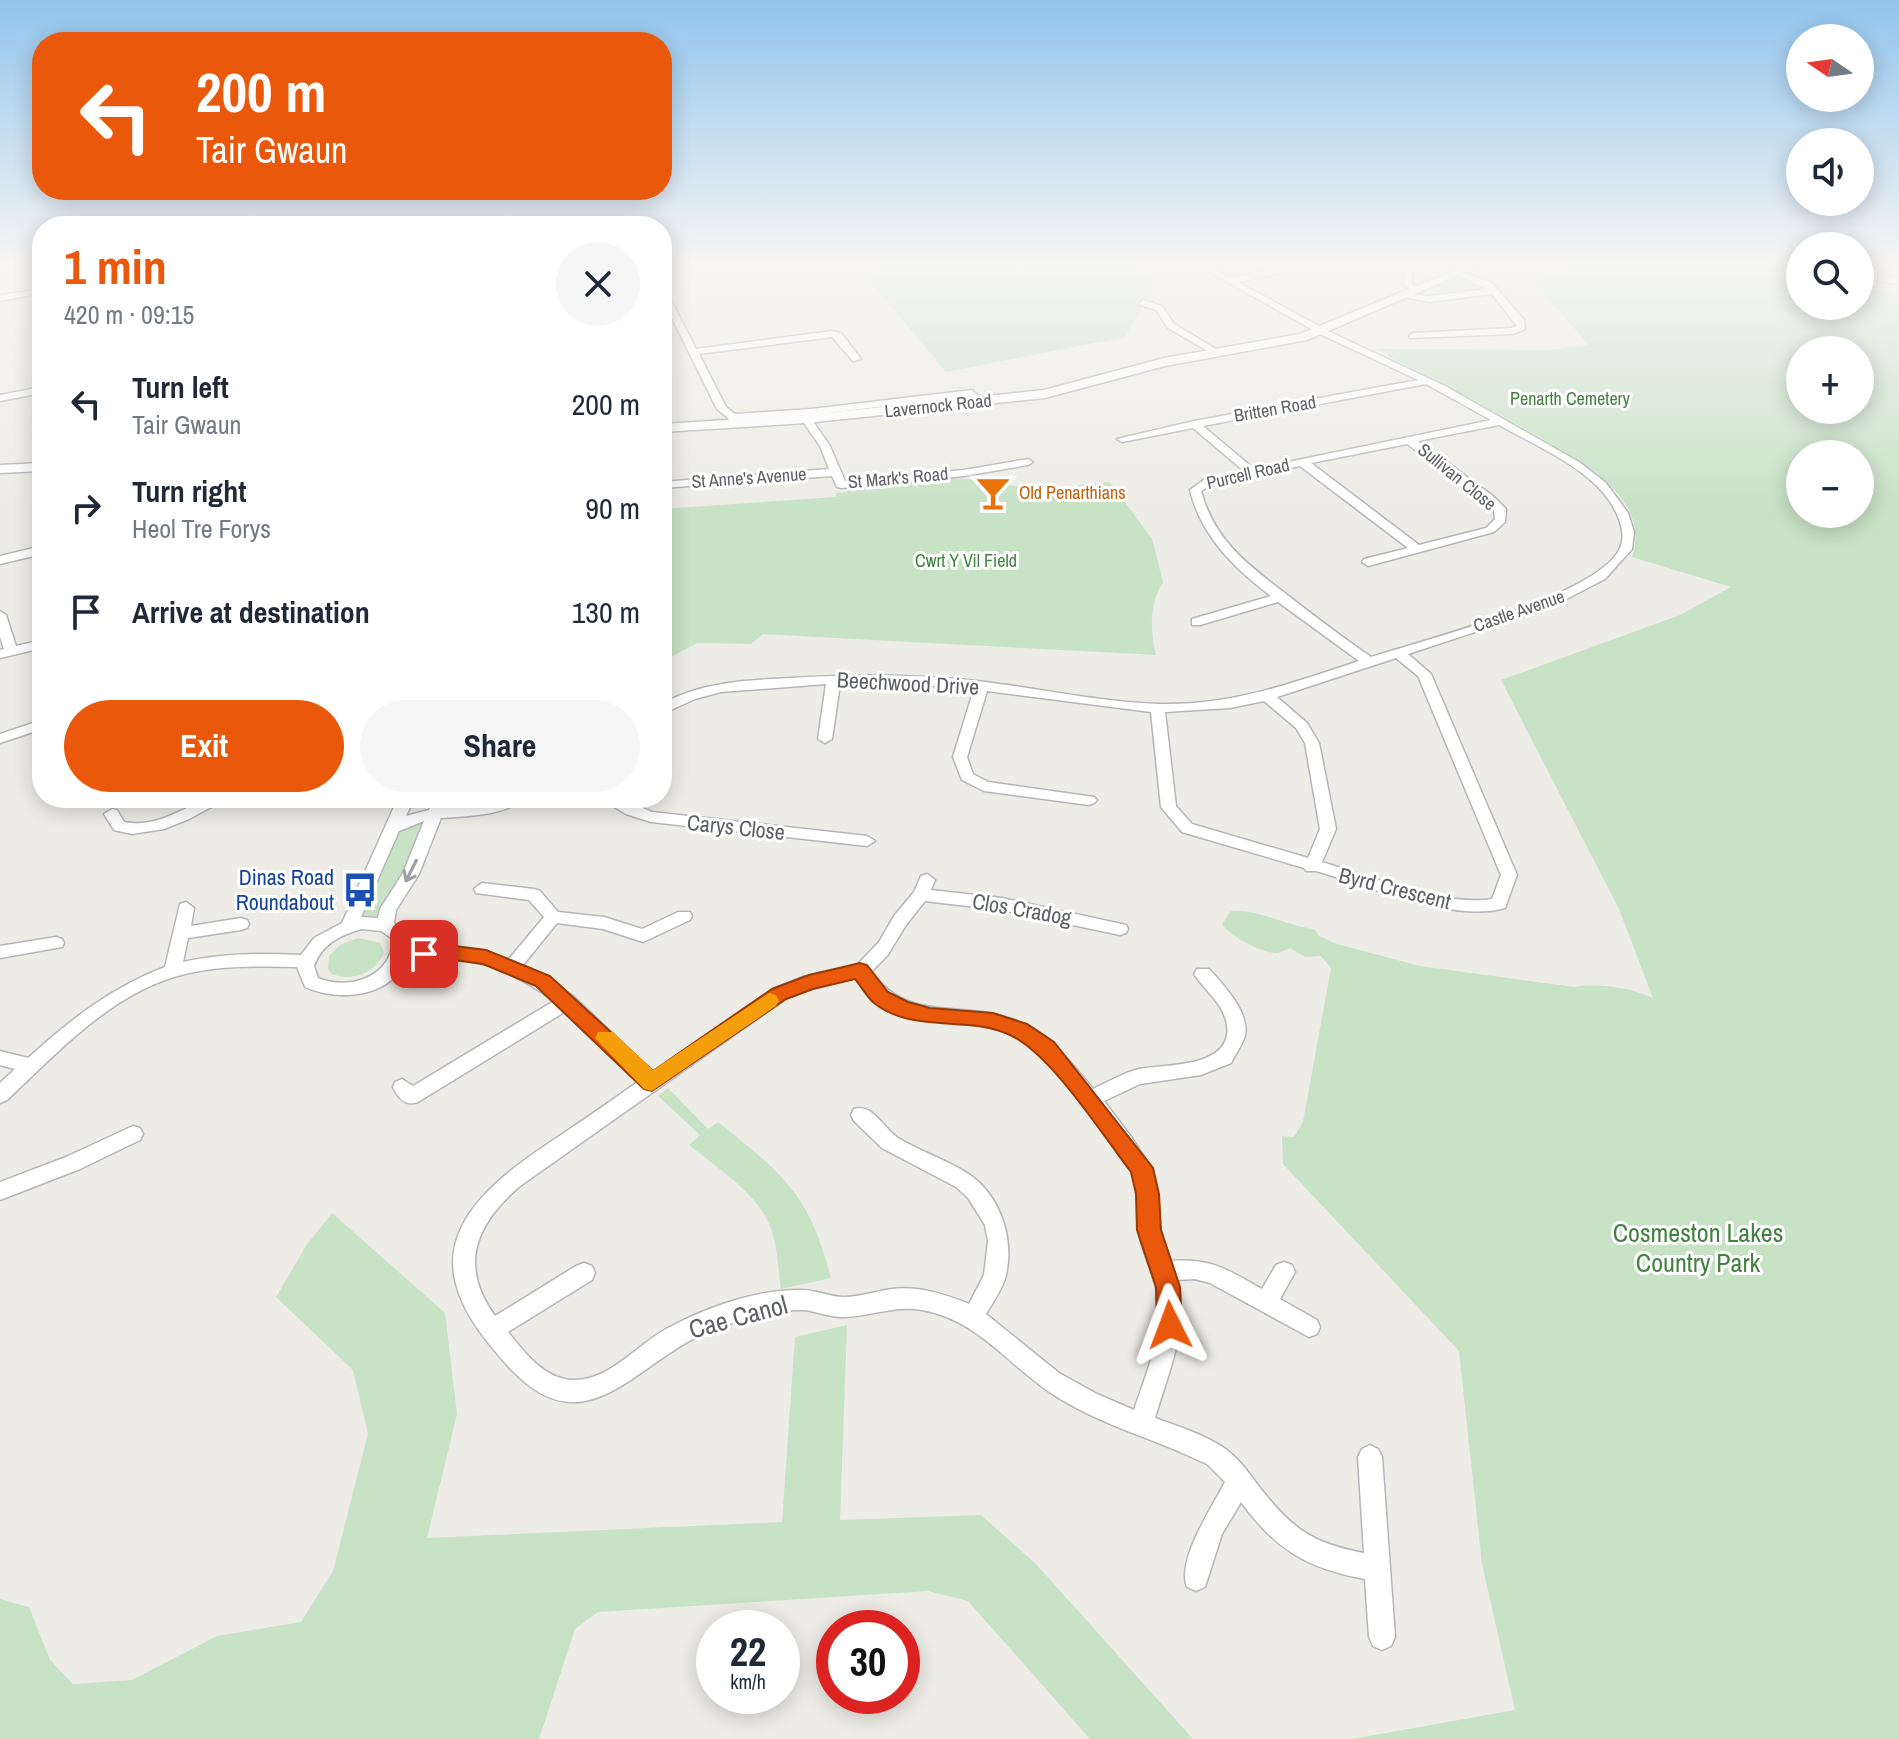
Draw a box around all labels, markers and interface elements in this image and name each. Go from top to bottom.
north arrow [1786,24,1874,112]
map controls [1786,24,1874,528]
text: 200 m [196,54,326,129]
icon: left [64,64,168,168]
text: Tair Gwaun [196,126,348,174]
button: sound [1786,128,1874,216]
button: search [1786,232,1874,320]
text: 1 min [64,234,167,299]
button: close [556,242,640,326]
text: 420 m · 09:15 [64,297,194,332]
button: + [1786,336,1874,424]
text: Turn left [132,367,229,407]
icon: left [64,382,108,426]
text: 200 m [572,384,640,424]
park label: Penarth Cemetery [1510,386,1631,411]
street label: Lavernock Road [883,387,993,424]
street label: Britten Road [1232,389,1318,428]
text: Tair Gwaun [132,407,241,442]
street label: Sullivan Close [1413,437,1502,516]
button: − [1786,440,1874,528]
street label: Purcell Road [1204,452,1292,495]
street label: St Anne's Avenue [691,461,807,494]
street label: St Mark's Road [847,461,949,494]
text: Turn right [132,471,246,511]
bar icon: Old Penarthians [974,474,1012,512]
place label: Old Penarthians [1019,480,1126,505]
icon: right [64,486,108,530]
text: 90 m [585,488,640,528]
text: Heol Tre Forys [132,511,271,546]
park label: Cwrt Y Vil Field [915,548,1017,573]
street label: Castle Avenue [1470,583,1568,638]
icon: arrive [64,590,108,634]
text: Arrive at destination [132,592,370,632]
text: 130 m [572,592,640,632]
street label: Beechwood Drive [836,664,980,702]
button: Exit [64,700,344,792]
button: Share [360,700,640,792]
street label: Carys Close [686,807,786,847]
one-way arrow [402,859,418,882]
street label: Byrd Crescent [1336,860,1454,916]
place label: Dinas Road Roundabout [236,862,334,917]
bus stop icon: Dinas Road Roundabout [341,871,379,909]
street label: Clos Cradog [970,886,1074,932]
pin [390,920,458,988]
icon: arrive [402,932,446,976]
park label: Cosmeston Lakes Country Park [1613,1215,1783,1280]
position arrow [1128,1283,1212,1367]
street label: Cae Canol [685,1287,791,1346]
speed limit sign: 30 [816,1610,920,1714]
text: 22 [730,1625,766,1678]
text: km/h [730,1668,766,1695]

